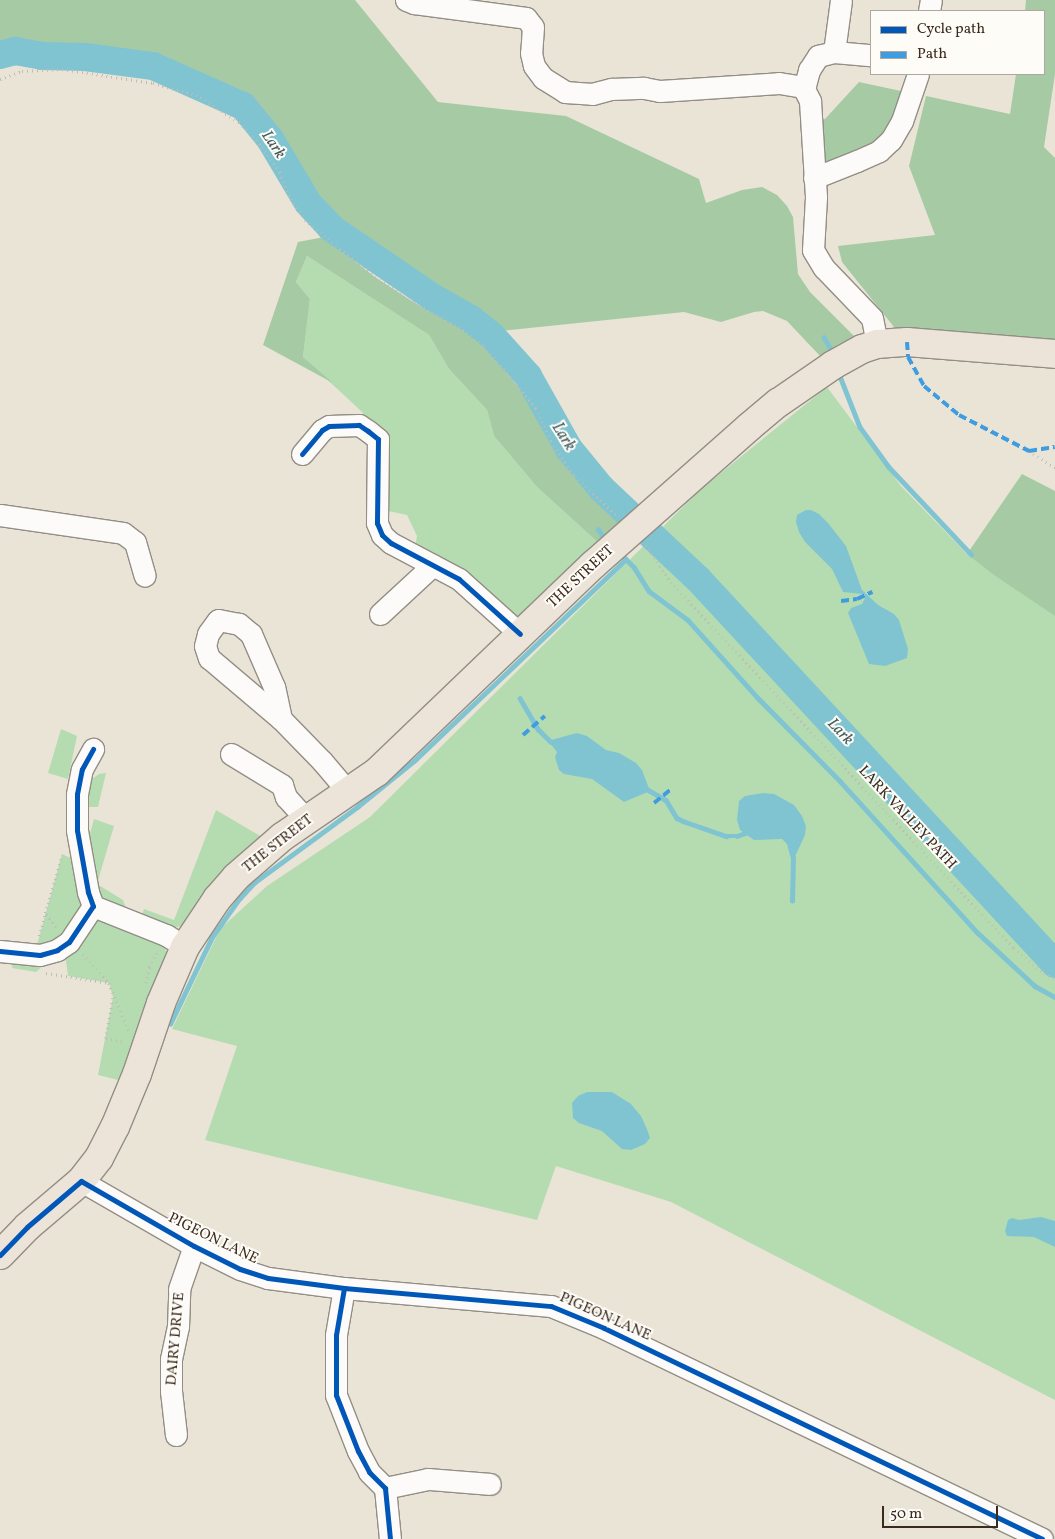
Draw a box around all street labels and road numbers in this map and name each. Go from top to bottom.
street label: THE STREET [544,542,618,612]
street label: LARK VALLEY PATH [854,762,960,874]
street label: THE STREET [239,811,317,877]
street label: PIGEON LANE [165,1209,261,1269]
street label: PIGEON LANE [556,1289,654,1345]
street label: DAIRY DRIVE [163,1291,189,1387]

